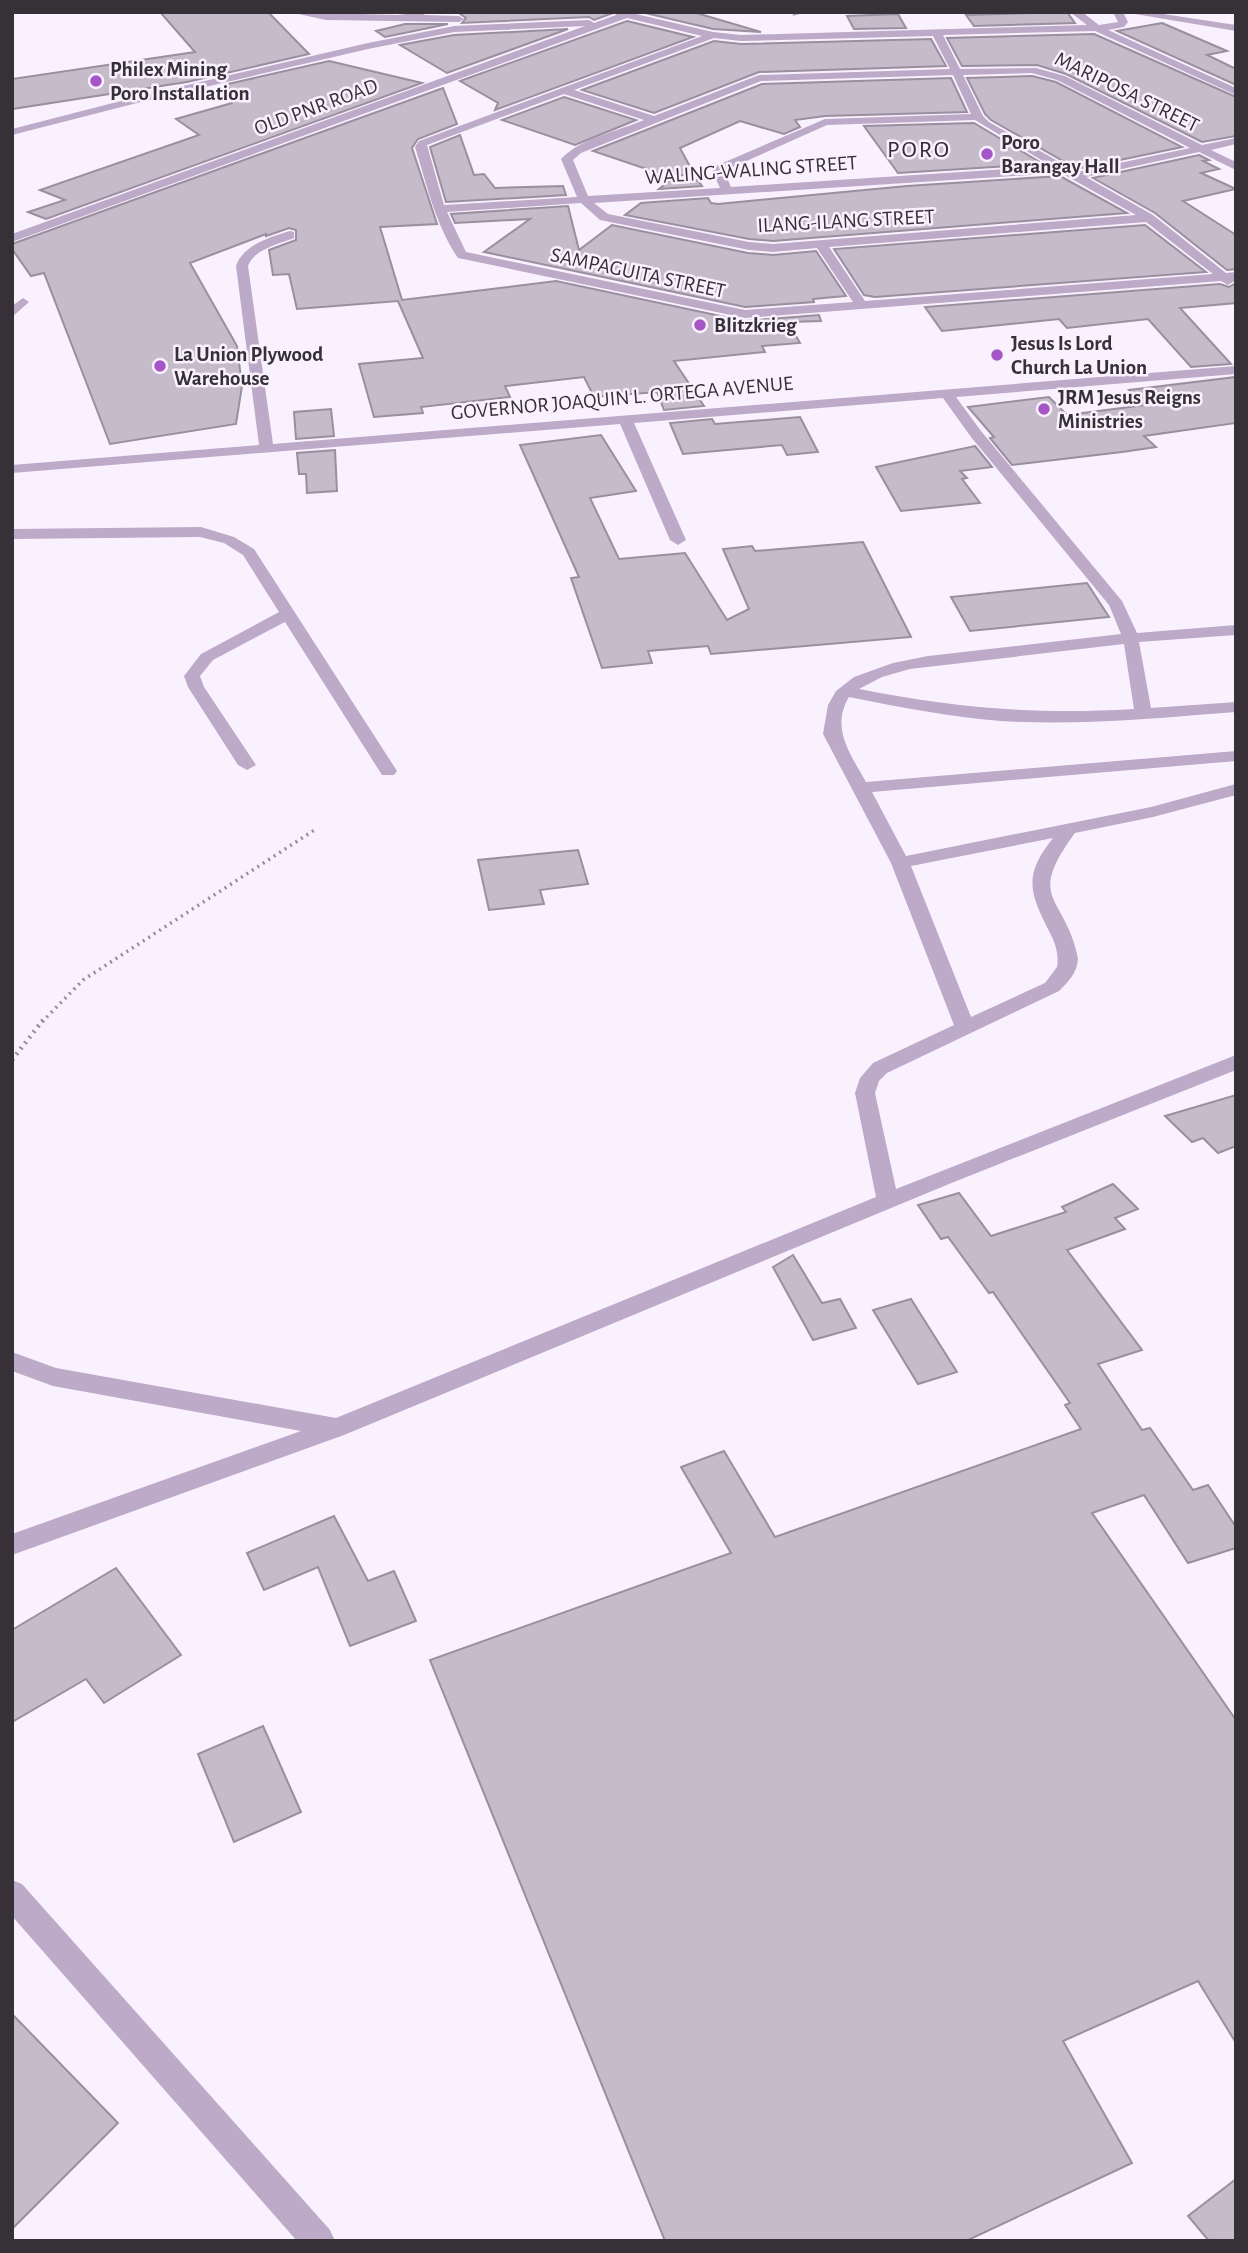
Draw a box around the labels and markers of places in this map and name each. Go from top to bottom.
place label: Philex Mining Poro Installation [110,59,250,104]
marker: Philex Mining Poro Installation [88,73,104,89]
place label: Poro Barangay Hall [1001,132,1120,177]
marker: Poro Barangay Hall [979,146,995,162]
place label: Blitzkrieg [714,315,797,336]
marker: Blitzkrieg [692,317,708,333]
place label: Jesus Is Lord Church La Union [1011,333,1147,378]
place label: La Union Plywood Warehouse [174,344,323,389]
marker: Jesus Is Lord Church La Union [989,347,1005,363]
marker: La Union Plywood Warehouse [152,358,168,374]
place label: JRM Jesus Reigns Ministries [1058,387,1201,432]
marker: JRM Jesus Reigns Ministries [1036,401,1052,417]

